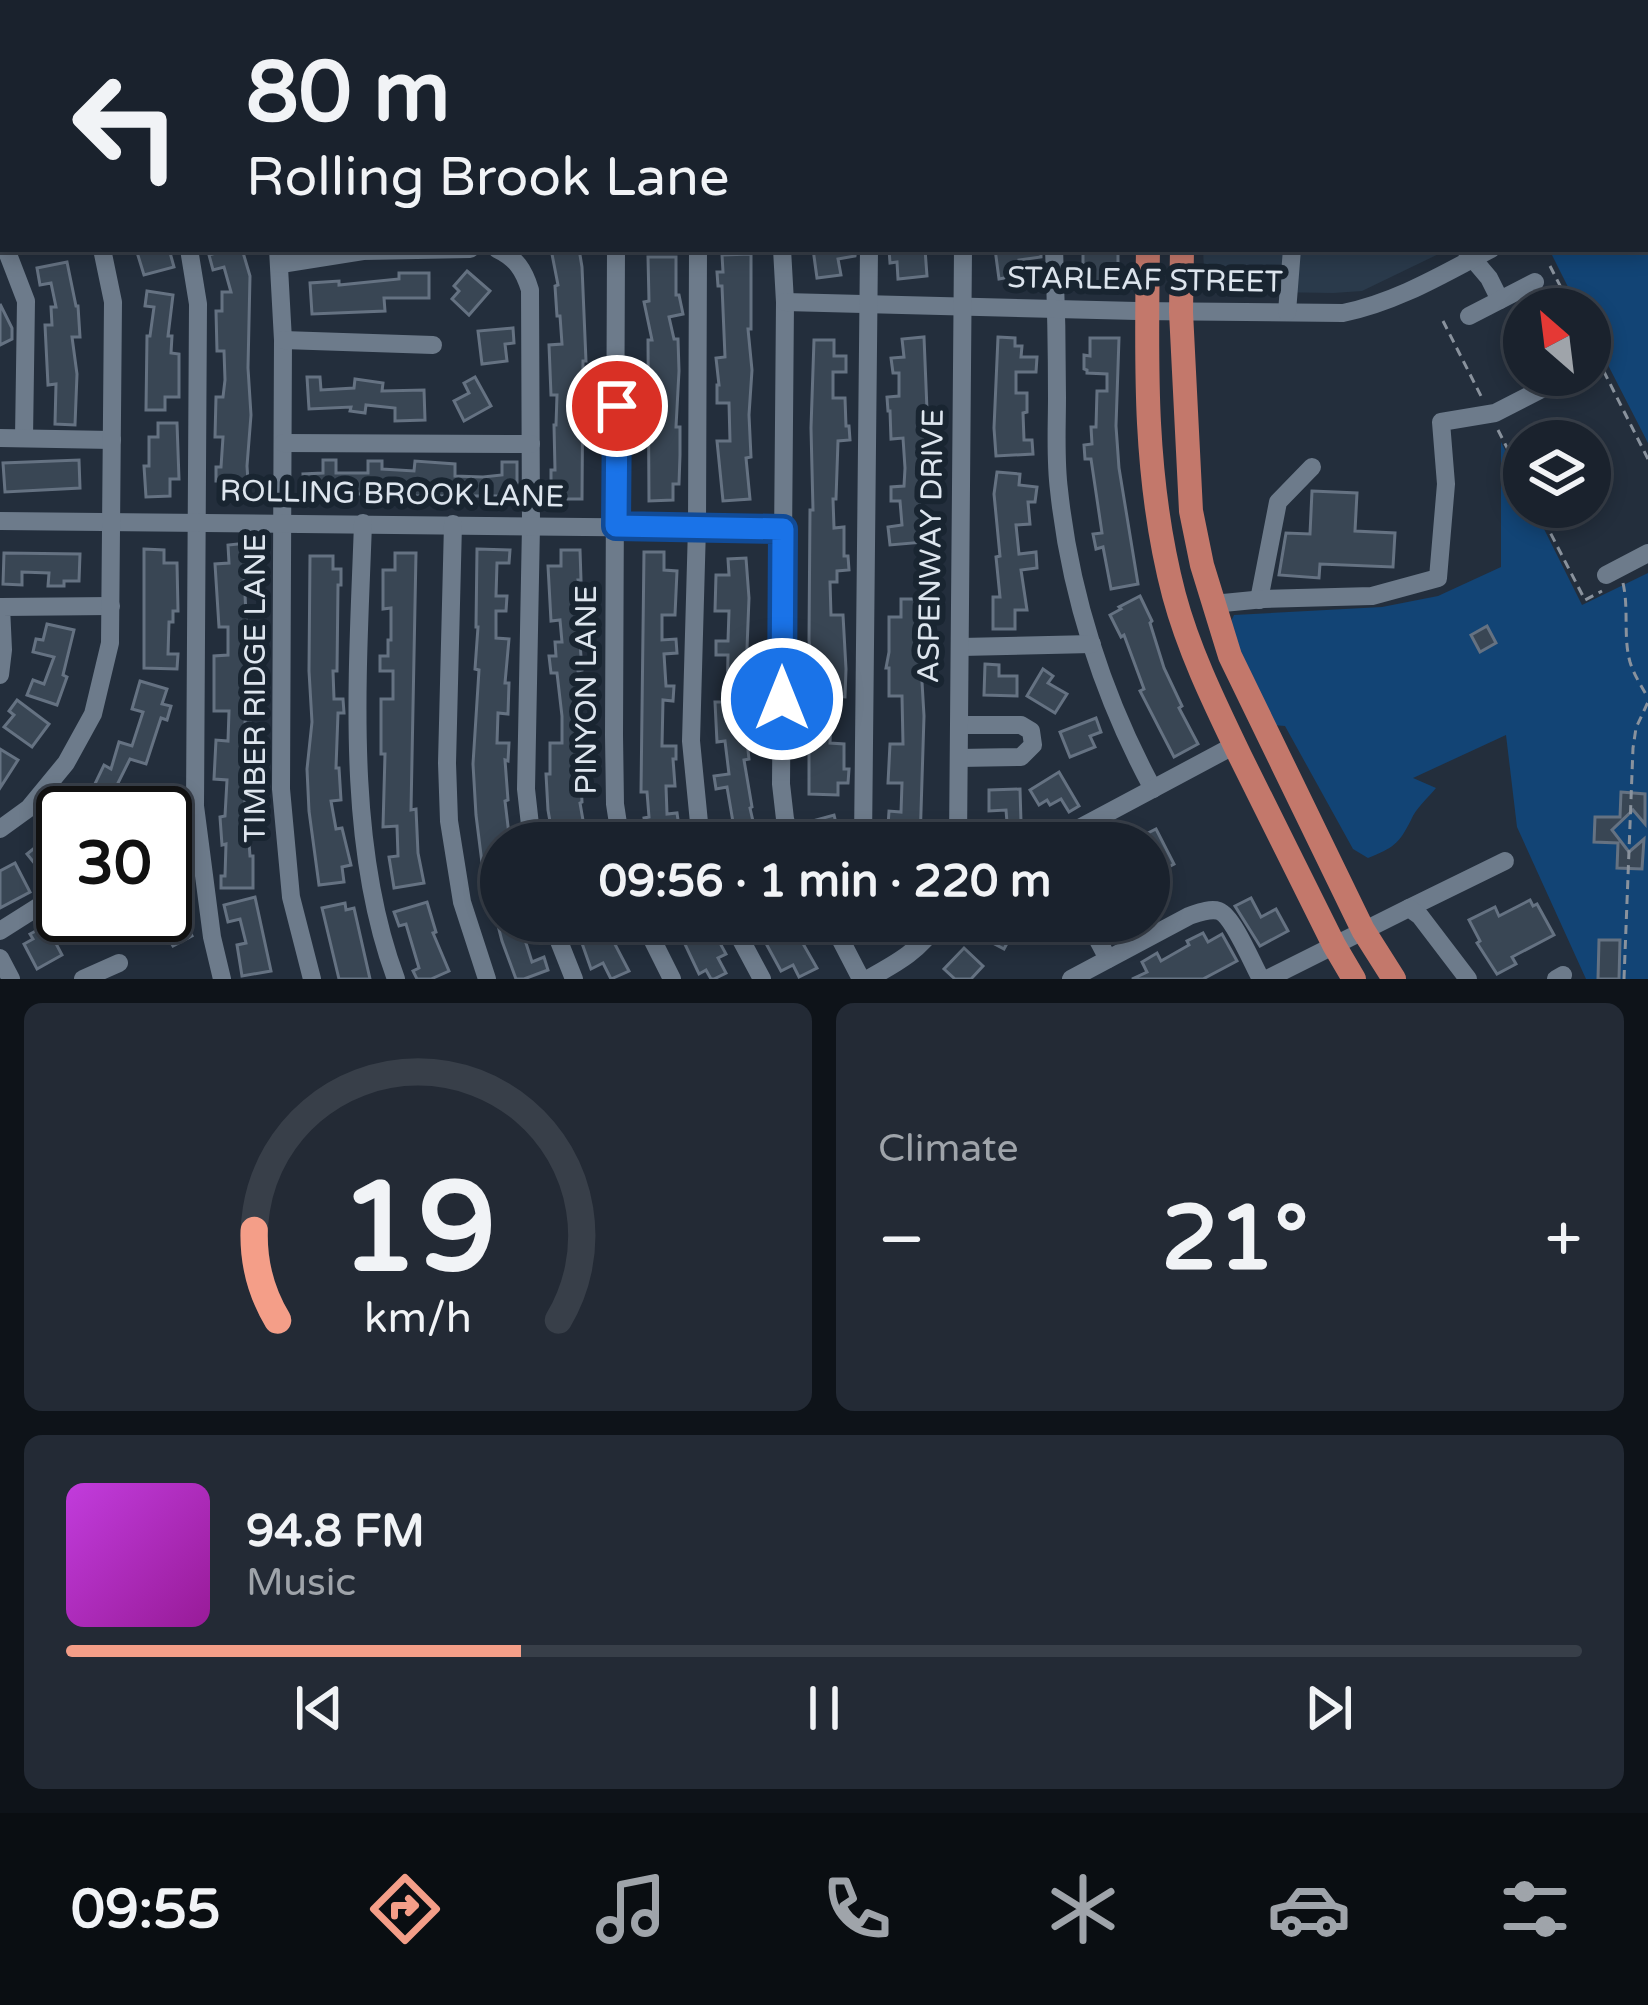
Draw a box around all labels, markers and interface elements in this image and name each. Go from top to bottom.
text: 80 m [246,43,450,144]
icon: left [48,48,204,204]
text: Rolling Brook Lane [246,145,730,210]
street label: STARLEAF STREET [1007,259,1283,301]
north arrow [1503,288,1611,396]
map controls [1503,288,1611,528]
pin [566,355,668,457]
icon: arrive [584,373,650,439]
street label: ASPENWAY DRIVE [910,408,952,684]
button: layers [1503,420,1611,528]
street label: ROLLING BROOK LANE [219,472,565,516]
street label: TIMBER RIDGE LANE [237,533,274,843]
street label: PINYON LANE [568,585,605,795]
position arrow [719,636,845,762]
speed limit sign: 30 [36,786,192,942]
text: 09:56 · 1 min · 220 m [599,855,1051,909]
text: Climate [878,1125,1018,1172]
text: 19 [340,1154,496,1305]
text: 21° [1161,1185,1308,1294]
text: − [878,1200,925,1280]
text: + [1545,1200,1582,1280]
text: km/h [364,1293,472,1344]
text: 94.8 FM [246,1505,425,1559]
text: Music [246,1559,356,1606]
icon: previous [286,1675,352,1741]
icon: pause [791,1675,857,1741]
icon: next [1296,1675,1362,1741]
icon: directions [363,1867,447,1951]
icon: music [589,1867,673,1951]
icon: phone [815,1867,899,1951]
icon: climate [1041,1867,1125,1951]
icon: car [1267,1867,1351,1951]
icon: filters [1493,1867,1577,1951]
text: 09:55 [71,1877,221,1942]

